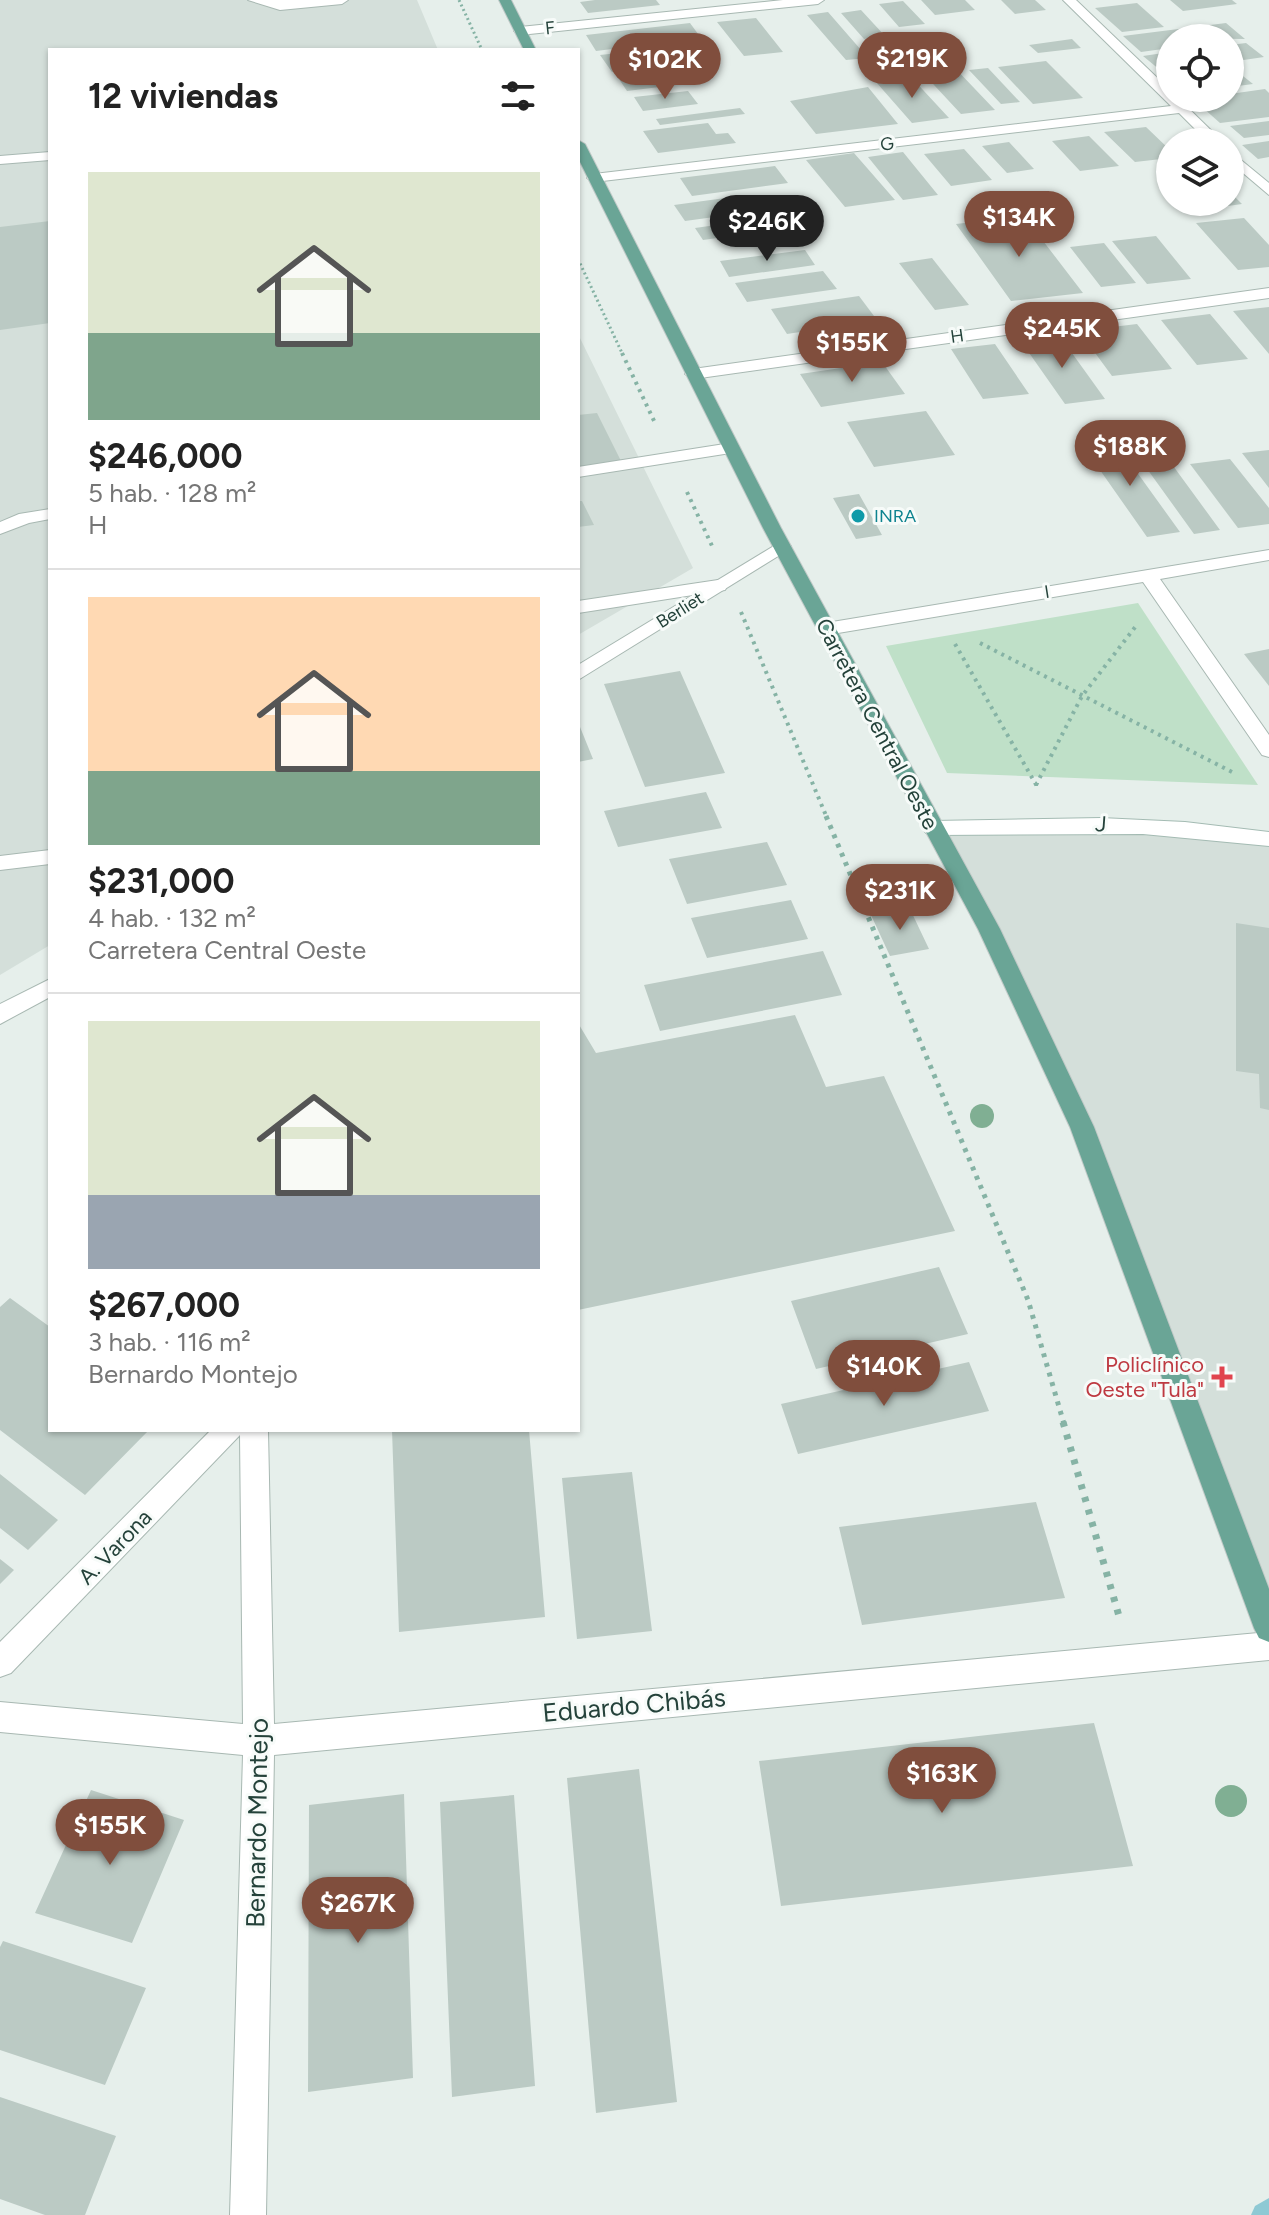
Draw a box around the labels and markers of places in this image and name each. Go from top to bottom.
pin: $219K [856,32,968,100]
pin: $102K [609,33,721,101]
pin: $134K [963,191,1075,259]
pin: $246K [711,195,823,263]
pin: $245K [1006,302,1118,370]
pin: $155K [796,316,908,384]
pin: $188K [1074,420,1186,488]
place label: INRA [874,505,916,527]
marker: INRA [849,507,867,525]
pin: $231K [844,864,956,932]
pin: $140K [828,1340,940,1408]
place label: Policlínico Oeste "Tula" [1085,1351,1204,1403]
marker: Policlínico Oeste "Tula" [1211,1366,1233,1388]
pin: $163K [886,1747,998,1815]
pin: $155K [54,1799,166,1867]
pin: $267K [302,1877,414,1945]

